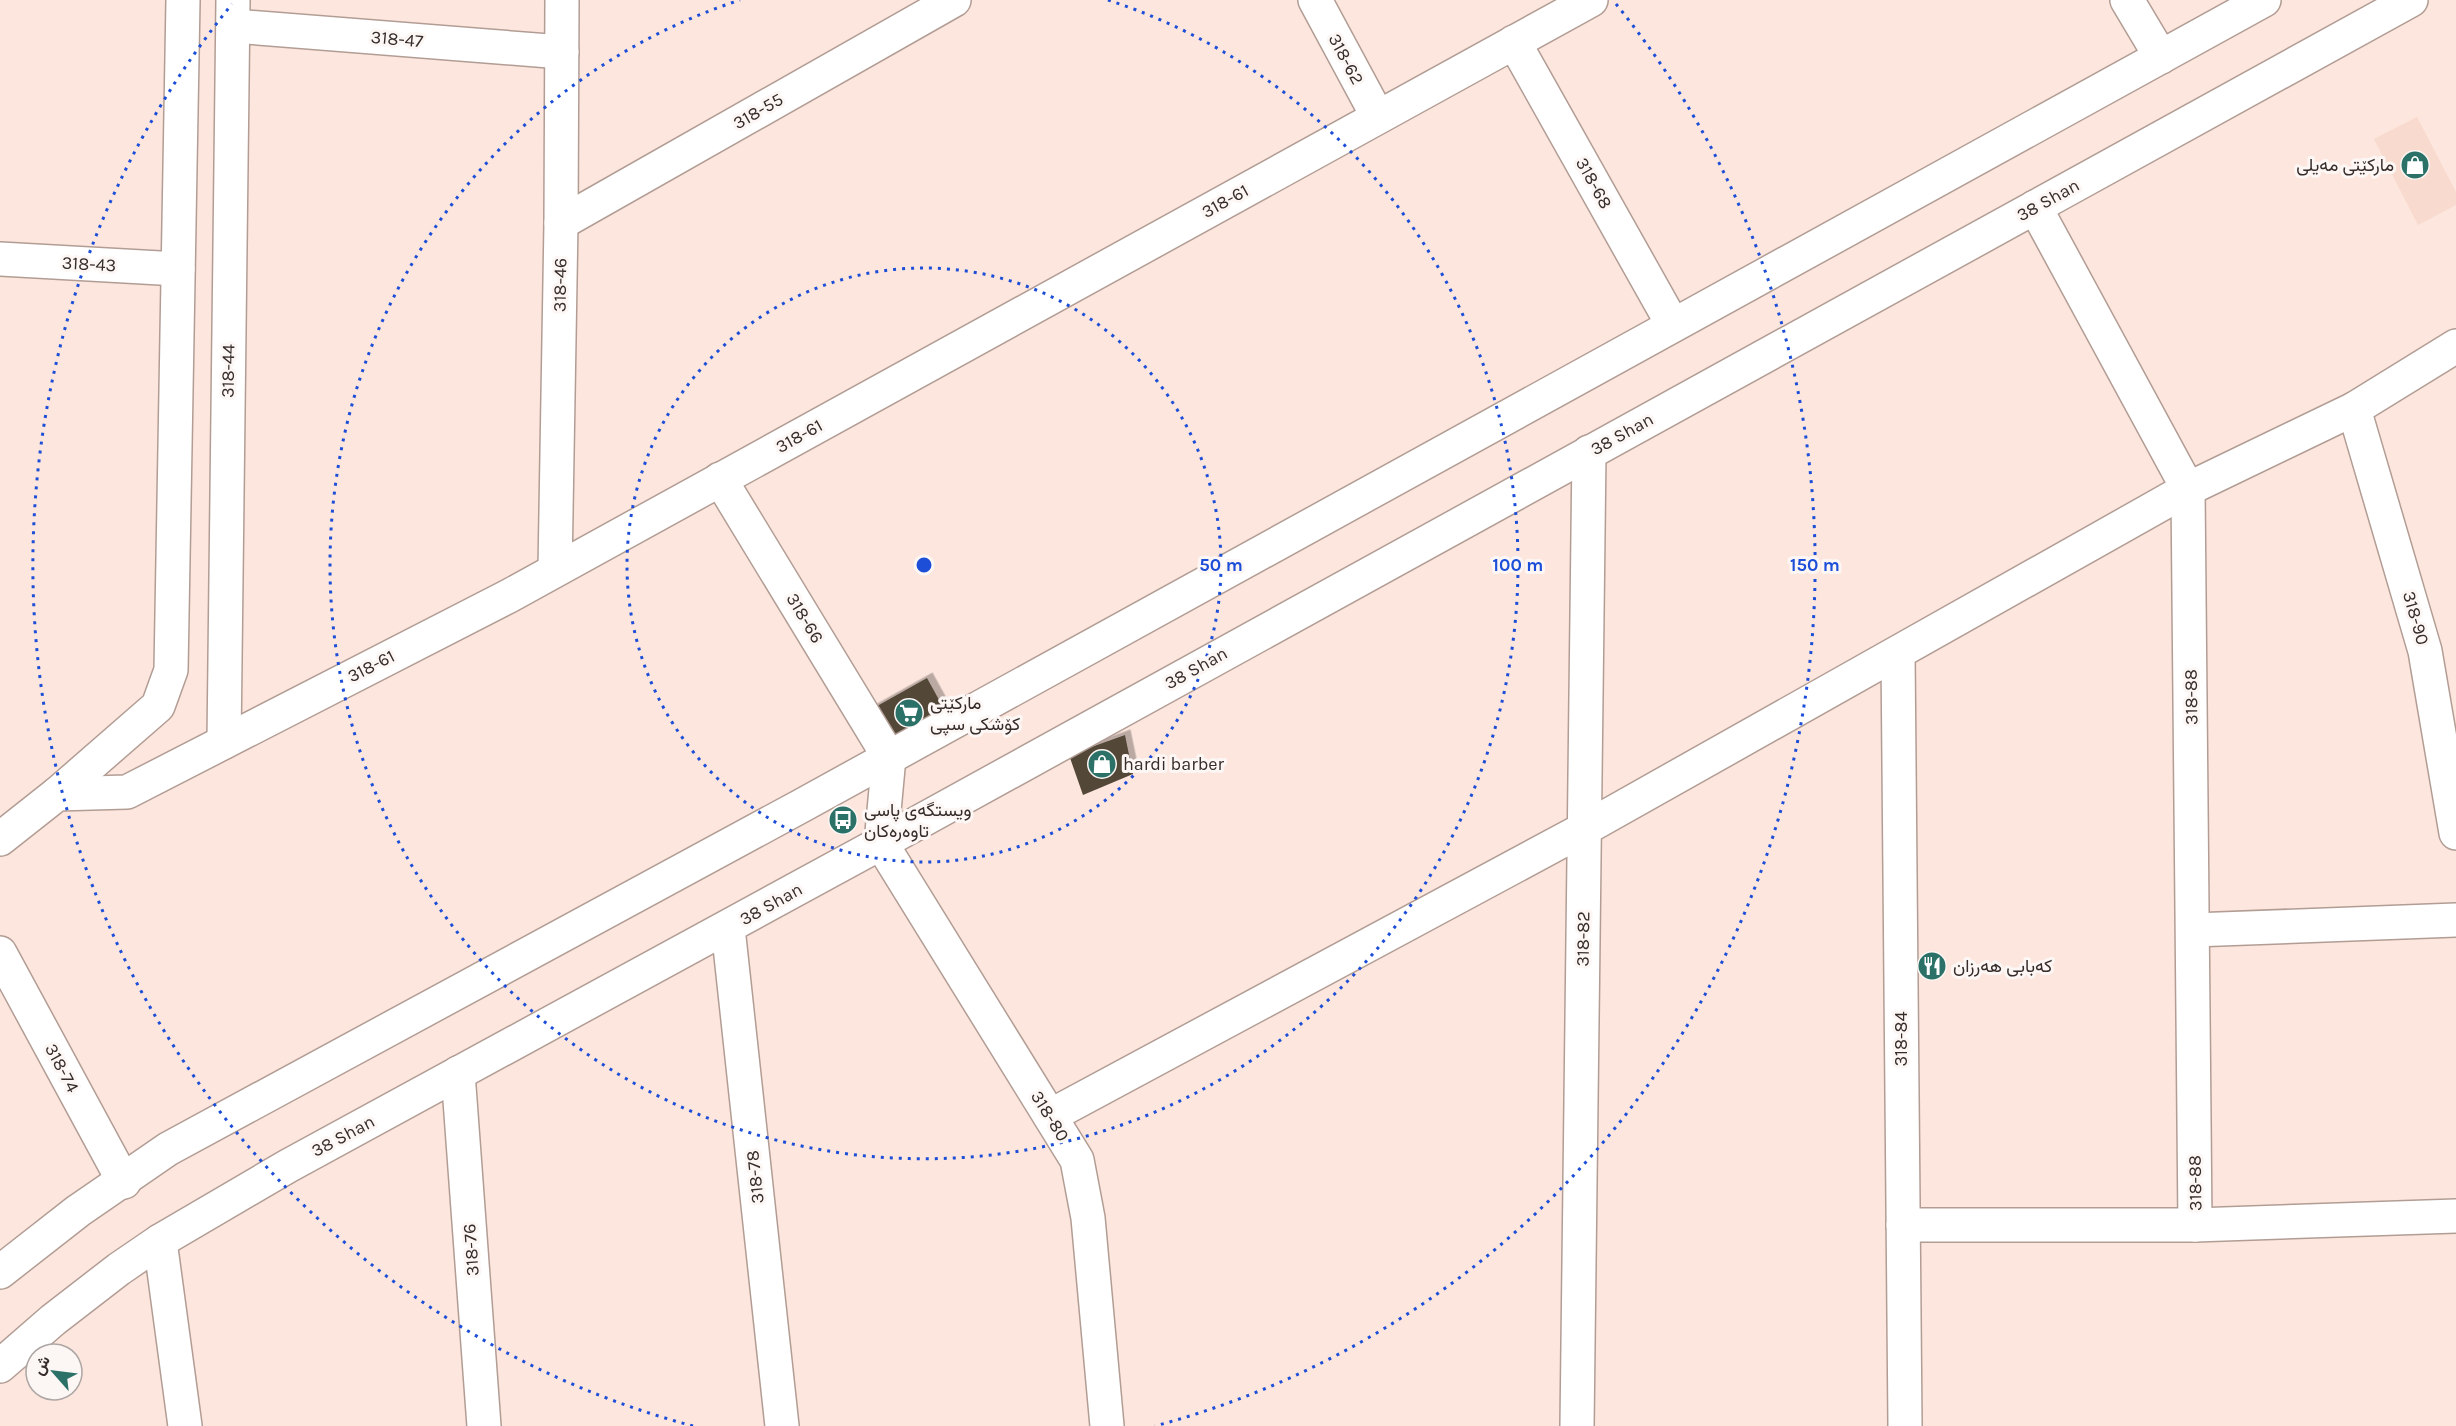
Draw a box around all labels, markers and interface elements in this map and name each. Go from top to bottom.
street label: 318-47 [370,26,425,52]
street label: 318-62 [1323,30,1369,88]
street label: 318-55 [729,88,787,134]
shop icon: مارکێتی مەیلی [2399,149,2431,181]
street label: 318-68 [1571,153,1617,213]
place label: مارکێتی مەیلی [2296,154,2394,176]
street label: 38 Shan [2013,174,2083,226]
street label: 318-61 [1198,179,1252,223]
street label: 318-43 [61,252,117,276]
street label: 318-46 [549,258,571,312]
street label: 318-44 [217,344,239,398]
street label: 38 Shan [1587,408,1657,460]
street label: 318-61 [772,414,826,458]
text: 50 m [1199,554,1243,576]
text: 100 m [1493,554,1543,576]
text: 150 m [1790,554,1840,576]
centre of rings [914,555,934,575]
street label: 318-66 [782,589,828,647]
street label: 318-90 [2398,589,2434,647]
street label: 38 Shan [1161,642,1231,694]
street label: 318-61 [344,645,398,687]
street label: 318-88 [2180,669,2202,725]
place label: مارکێتی کۆشکی سپی [930,692,1020,736]
supermarket icon: مارکێتی کۆشکی سپی [893,697,925,729]
shop icon: hardi barber [1086,748,1118,780]
place label: hardi barber [1123,753,1225,775]
place label: ویستگەی پاسی تاوەرەکان [864,799,971,842]
bus stop icon: ویستگەی پاسی تاوەرەکان [827,804,859,836]
street label: 38 Shan [736,878,806,930]
street label: 318-82 [1572,911,1594,967]
restaurant icon: کەبابی هەرزان [1916,950,1948,982]
place label: کەبابی هەرزان [1953,955,2052,977]
street label: 318-84 [1890,1011,1912,1067]
street label: 318-74 [40,1040,84,1096]
street label: 318-80 [1026,1087,1074,1145]
street label: 38 Shan [308,1110,378,1162]
street label: 318-78 [741,1149,769,1205]
street label: 318-88 [2184,1155,2206,1211]
street label: 318-76 [458,1223,484,1277]
north arrow [24,1342,84,1402]
text: ش [28,1352,54,1378]

